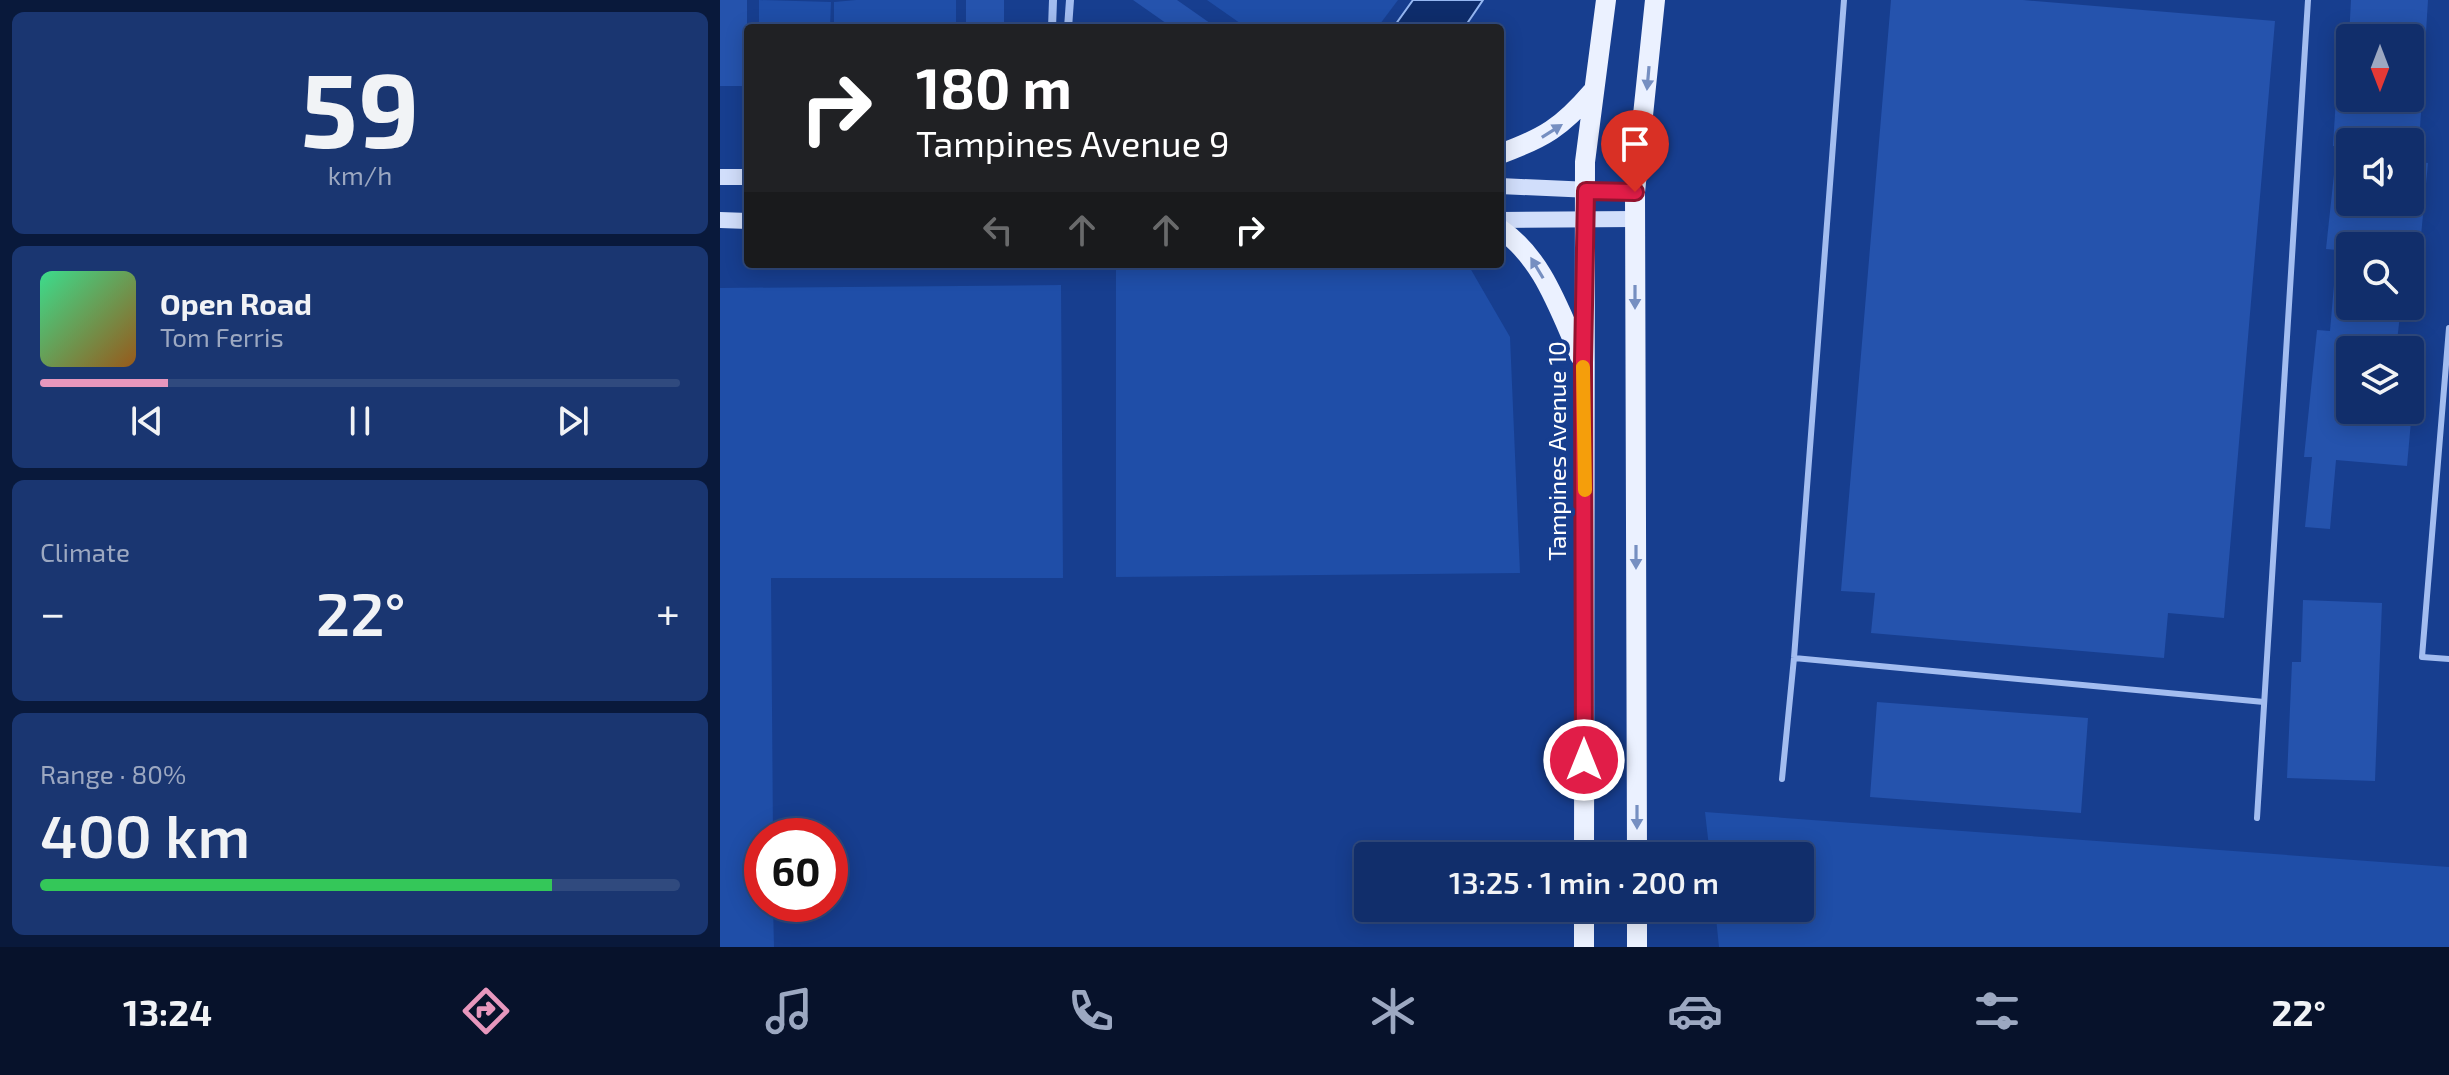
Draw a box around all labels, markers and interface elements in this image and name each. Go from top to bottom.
north arrow [2336,24,2424,112]
map controls [2336,24,2424,424]
text: 59 [301,44,419,169]
text: 180 m [916,53,1072,120]
icon: right [784,56,888,160]
one-way arrow [1641,66,1654,91]
pin [1601,110,1669,192]
text: Tampines Avenue 9 [916,121,1230,164]
icon: arrive [1613,122,1657,166]
one-way arrow [1541,124,1563,138]
button: sound [2336,128,2424,216]
text: km/h [328,159,392,190]
icon: left [976,208,1020,252]
icon: ahead [1060,208,1104,252]
icon: ahead [1144,208,1188,252]
icon: right [1228,208,1272,252]
button: search [2336,232,2424,320]
one-way arrow [1530,256,1545,279]
text: Open Road [160,285,312,321]
one-way arrow [1629,285,1641,310]
text: Tom Ferris [160,321,284,352]
button: layers [2336,336,2424,424]
street label: Tampines Avenue 10 [1542,341,1571,561]
icon: previous [125,399,169,443]
icon: pause [338,399,382,443]
icon: next [551,399,595,443]
text: Climate [40,536,130,567]
one-way arrow [1630,545,1642,570]
text: 22° [316,576,406,648]
text: − [40,585,66,638]
text: + [656,585,680,638]
position arrow [1542,718,1626,802]
text: Range · 80% [40,758,186,789]
text: 400 km [40,798,250,870]
one-way arrow [1631,805,1643,830]
speed limit sign: 60 [744,818,848,922]
text: 13:25 · 1 min · 200 m [1449,864,1719,900]
icon: directions [458,983,514,1039]
icon: music [761,983,817,1039]
icon: phone [1063,983,1119,1039]
icon: climate [1365,983,1421,1039]
icon: car [1667,983,1723,1039]
icon: filters [1969,983,2025,1039]
text: 13:24 [123,990,212,1033]
text: 22° [2272,990,2326,1033]

